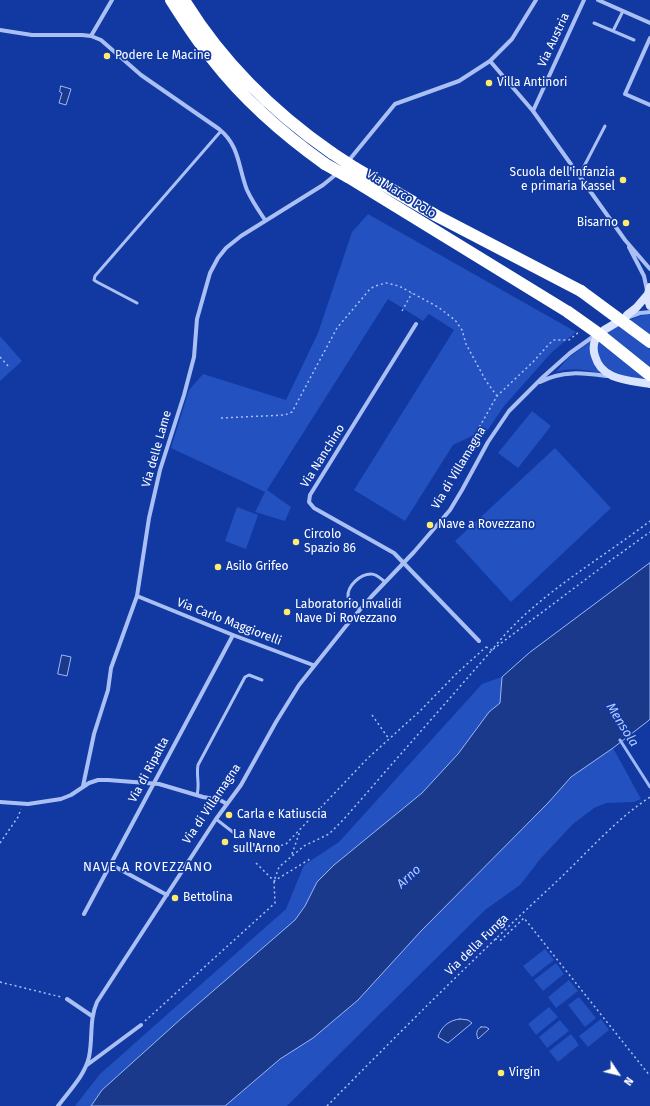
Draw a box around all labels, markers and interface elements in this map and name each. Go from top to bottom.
street label: Via Austria [535,11,573,69]
place label: Podere Le Macine [115,49,210,63]
marker: Podere Le Macine [102,51,112,61]
place label: Villa Antinori [497,76,567,90]
marker: Villa Antinori [484,78,494,88]
place label: Scuola dell'infanzia e primaria Kassel [510,166,615,194]
street label: Via Marco Polo [363,167,439,221]
marker: Scuola dell'infanzia e primaria Kassel [618,175,628,185]
place label: Bisarno [577,216,618,230]
marker: Bisarno [621,218,631,228]
street label: Via delle Lame [139,409,175,489]
street label: Via Nanchino [298,422,348,490]
street label: Via di Villamagna [429,424,489,512]
place label: Nave a Rovezzano [438,518,535,532]
marker: Nave a Rovezzano [425,520,435,530]
place label: Circolo Spazio 86 [304,528,356,556]
marker: Circolo Spazio 86 [291,537,301,547]
place label: Asilo Grifeo [226,560,289,574]
marker: Asilo Grifeo [213,562,223,572]
street label: Via Carlo Maggiorelli [175,595,283,649]
place label: Laboratorio Invalidi Nave Di Rovezzano [295,598,402,626]
marker: Laboratorio Invalidi Nave Di Rovezzano [282,607,292,617]
water label: Mensola [602,700,642,750]
street label: Via di Ripalta [126,735,172,805]
street label: Via di Villamagna [180,761,244,847]
place label: Carla e Katiuscia [237,808,327,822]
marker: Carla e Katiuscia [224,810,234,820]
place label: La Nave sull'Arno [233,828,280,856]
marker: La Nave sull'Arno [220,837,230,847]
district label: NAVE A ROVEZZANO [83,859,213,875]
water label: Arno [394,862,424,892]
place label: Bettolina [183,891,233,905]
marker: Bettolina [170,893,180,903]
street label: Via della Funga [442,911,512,979]
north arrow [598,1054,638,1094]
place label: Virgin [509,1066,540,1080]
marker: Virgin [496,1068,506,1078]
text: N [621,1074,636,1088]

